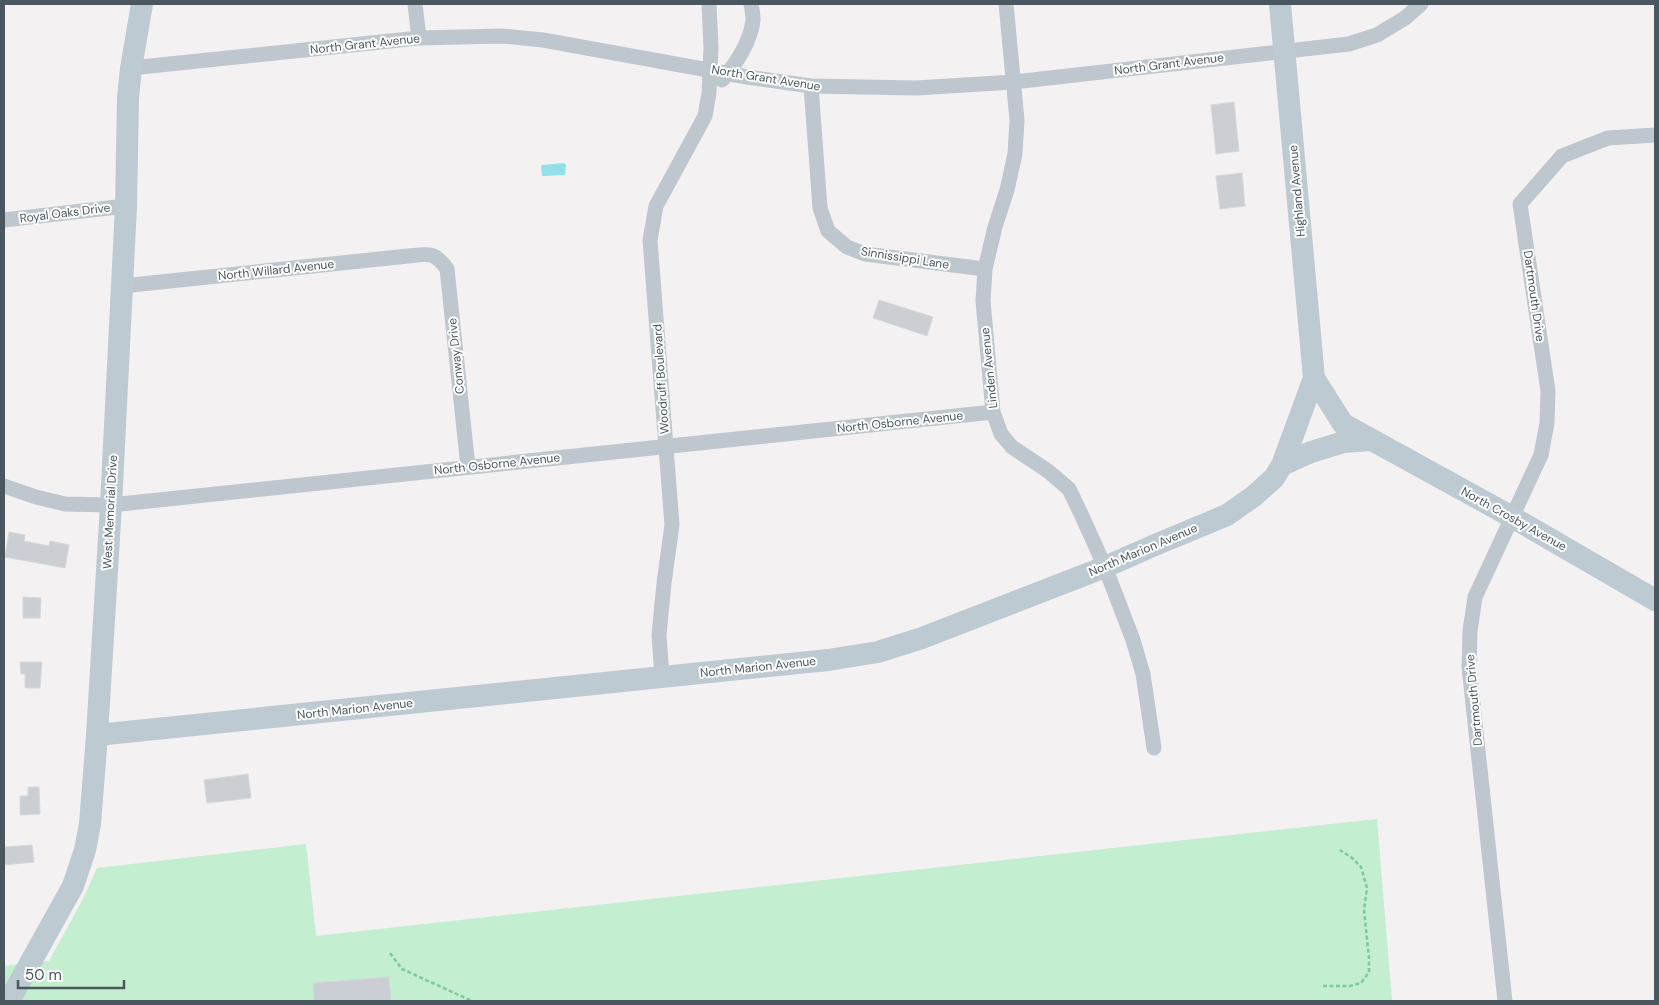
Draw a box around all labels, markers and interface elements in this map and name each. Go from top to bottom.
street label: North Grant Avenue [309,30,421,58]
street label: North Grant Avenue [1113,49,1225,79]
street label: North Grant Avenue [710,61,822,95]
street label: Highland Avenue [1285,144,1309,238]
street label: Royal Oaks Drive [19,199,111,227]
street label: Sinnissippi Lane [860,243,950,273]
street label: Dartmouth Drive [1520,249,1548,343]
street label: North Willard Avenue [217,256,335,284]
street label: Conway Drive [444,317,468,395]
street label: Woodruff Boulevard [649,323,673,435]
street label: Linden Avenue [977,327,1001,409]
street label: North Osborne Avenue [836,407,964,437]
street label: North Osborne Avenue [433,449,561,479]
street label: West Memorial Drive [99,454,121,570]
street label: North Crosby Avenue [1458,483,1570,555]
street label: North Marion Avenue [1086,520,1200,580]
street label: North Marion Avenue [699,653,817,681]
street label: Dartmouth Drive [1462,653,1486,746]
street label: North Marion Avenue [296,695,414,723]
scale bar [18,958,124,990]
text: 50 m [25,965,62,985]

